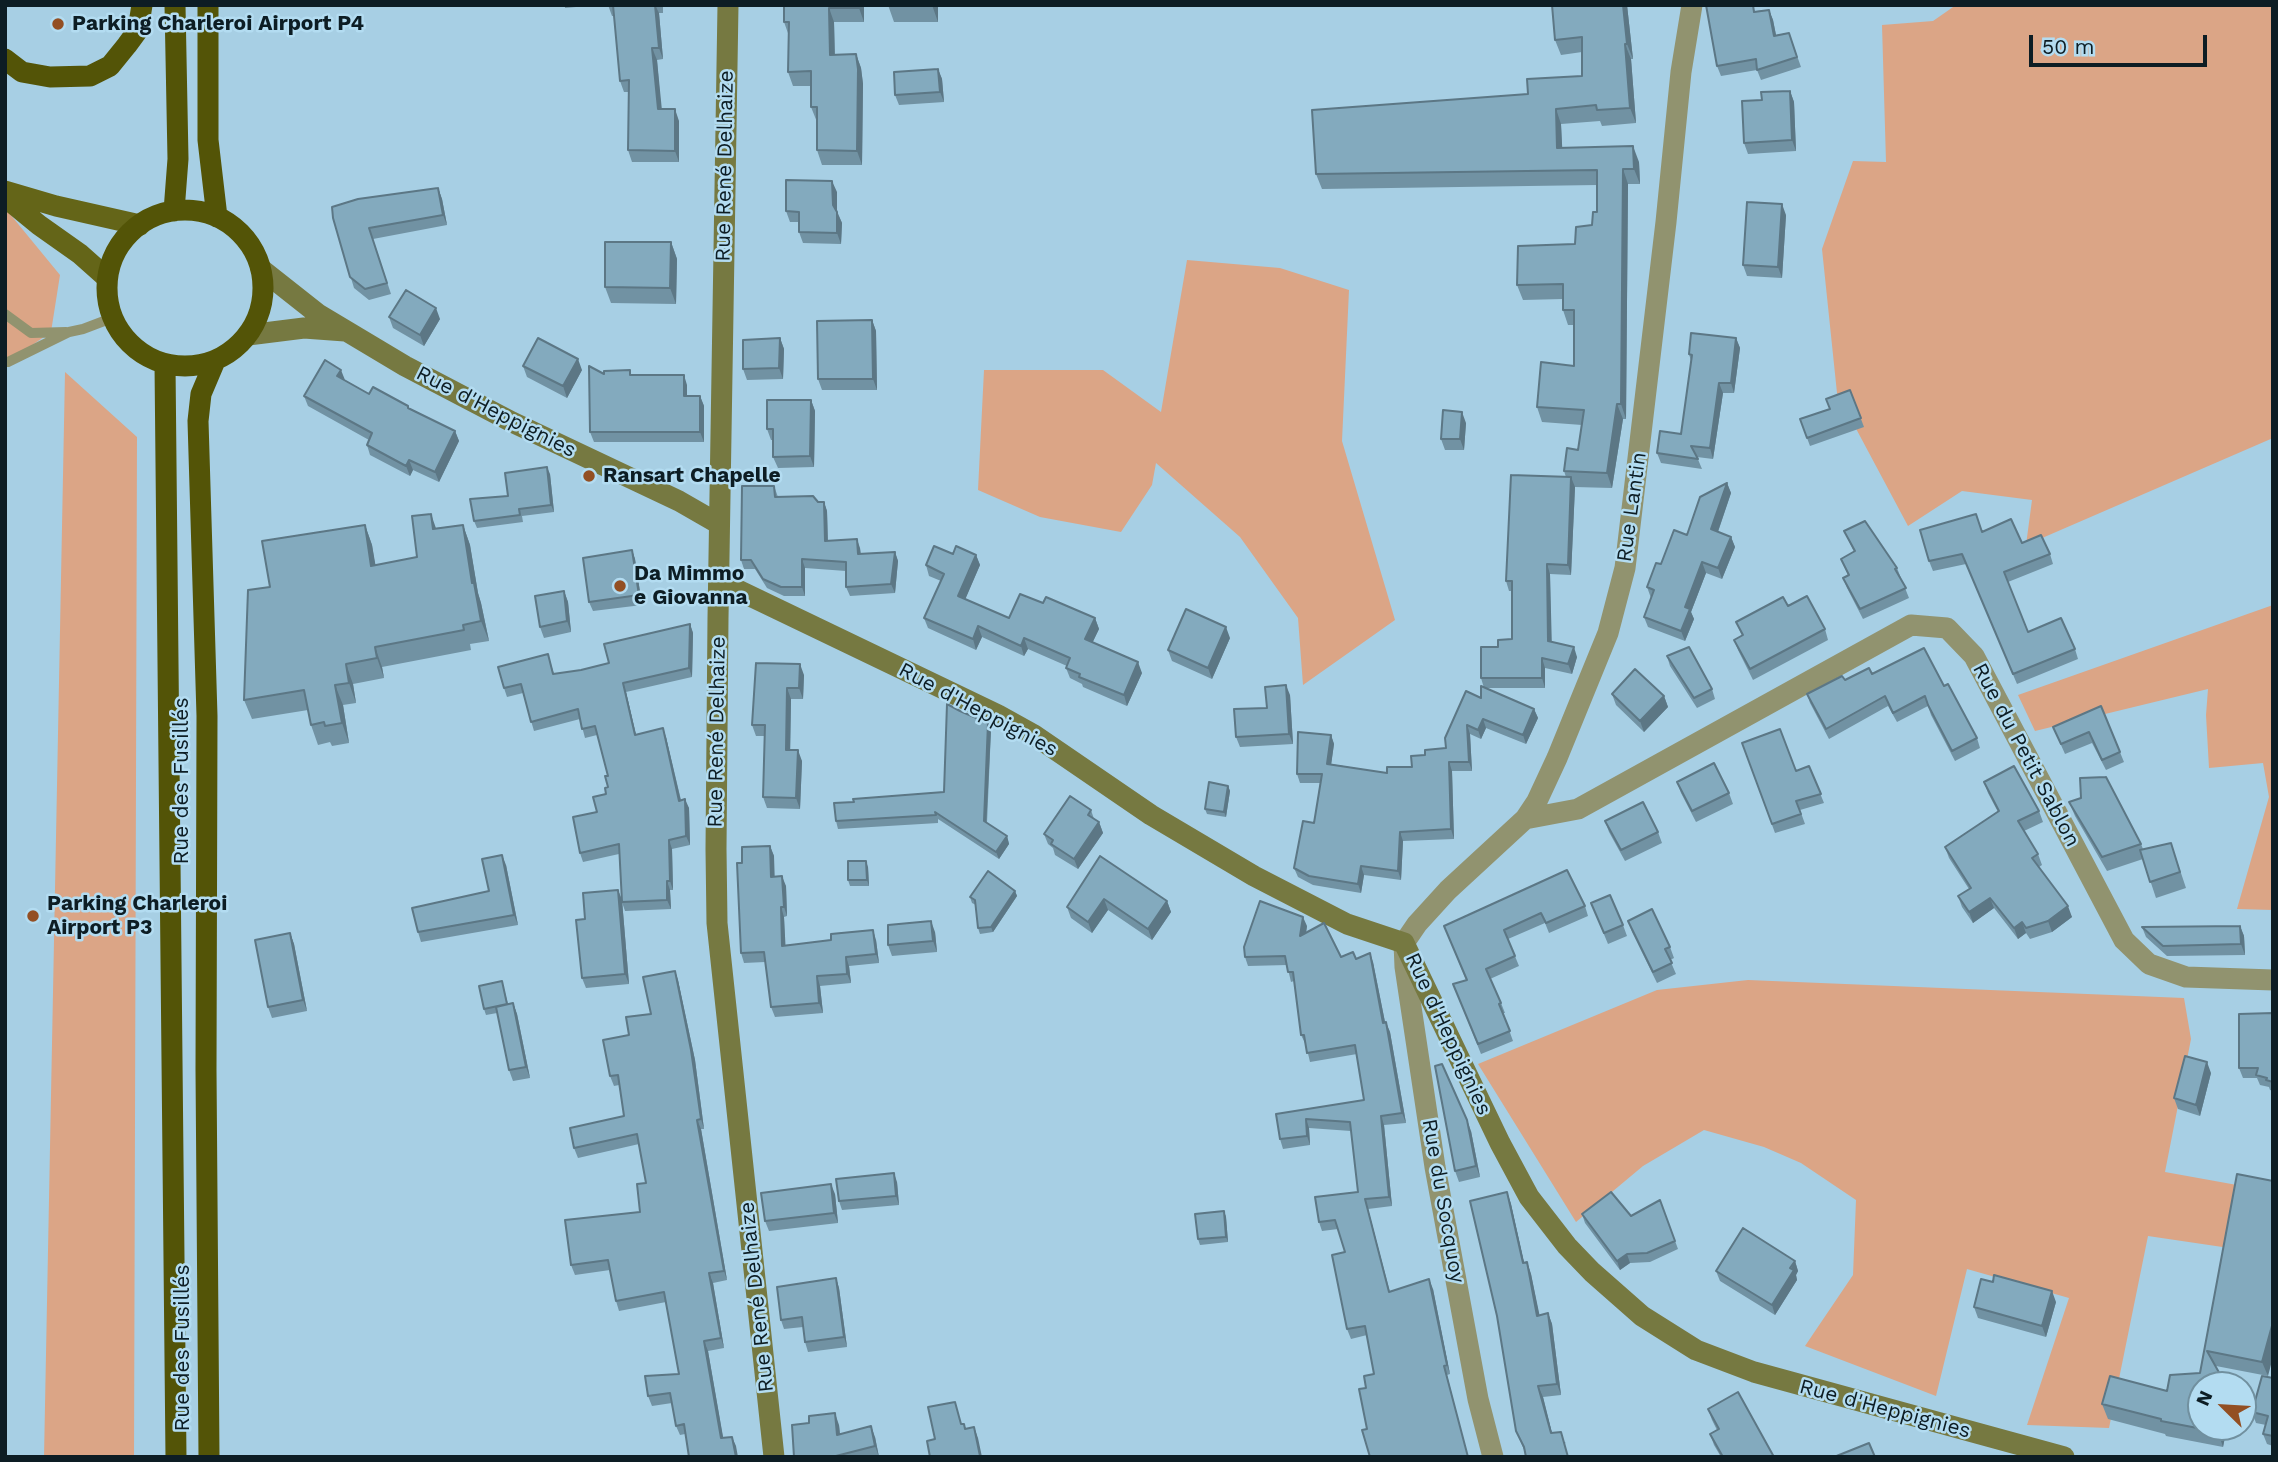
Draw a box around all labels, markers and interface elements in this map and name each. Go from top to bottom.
place label: Parking Charleroi Airport P4 [72,11,364,37]
marker: Parking Charleroi Airport P4 [50,16,66,32]
scale bar [2033,21,2212,65]
text: 50 m [2042,34,2094,59]
street label: Rue René Delhaize [711,70,739,262]
street label: Rue d'Heppignies [412,361,580,463]
street label: Rue Lantin [1612,450,1652,564]
place label: Ransart Chapelle [603,463,781,489]
marker: Ransart Chapelle [581,468,597,484]
place label: Da Mimmo e Giovanna [634,561,748,611]
marker: Da Mimmo e Giovanna [612,578,628,594]
street label: Rue René Delhaize [703,636,731,828]
street label: Rue d'Heppignies [894,657,1062,763]
street label: Rue du Petit Sablon [1967,659,2085,851]
street label: Rue des Fusillés [169,697,195,865]
place label: Parking Charleroi Airport P3 [47,891,227,941]
marker: Parking Charleroi Airport P3 [25,908,41,924]
street label: Rue d'Heppignies [1399,949,1497,1119]
street label: Rue du Socquoy [1416,1117,1470,1285]
street label: Rue René Delhaize [734,1201,780,1393]
street label: Rue des Fusillés [170,1264,196,1432]
north arrow [2187,1371,2257,1441]
street label: Rue d'Heppignies [1797,1374,1973,1444]
text: N [2191,1387,2218,1409]

